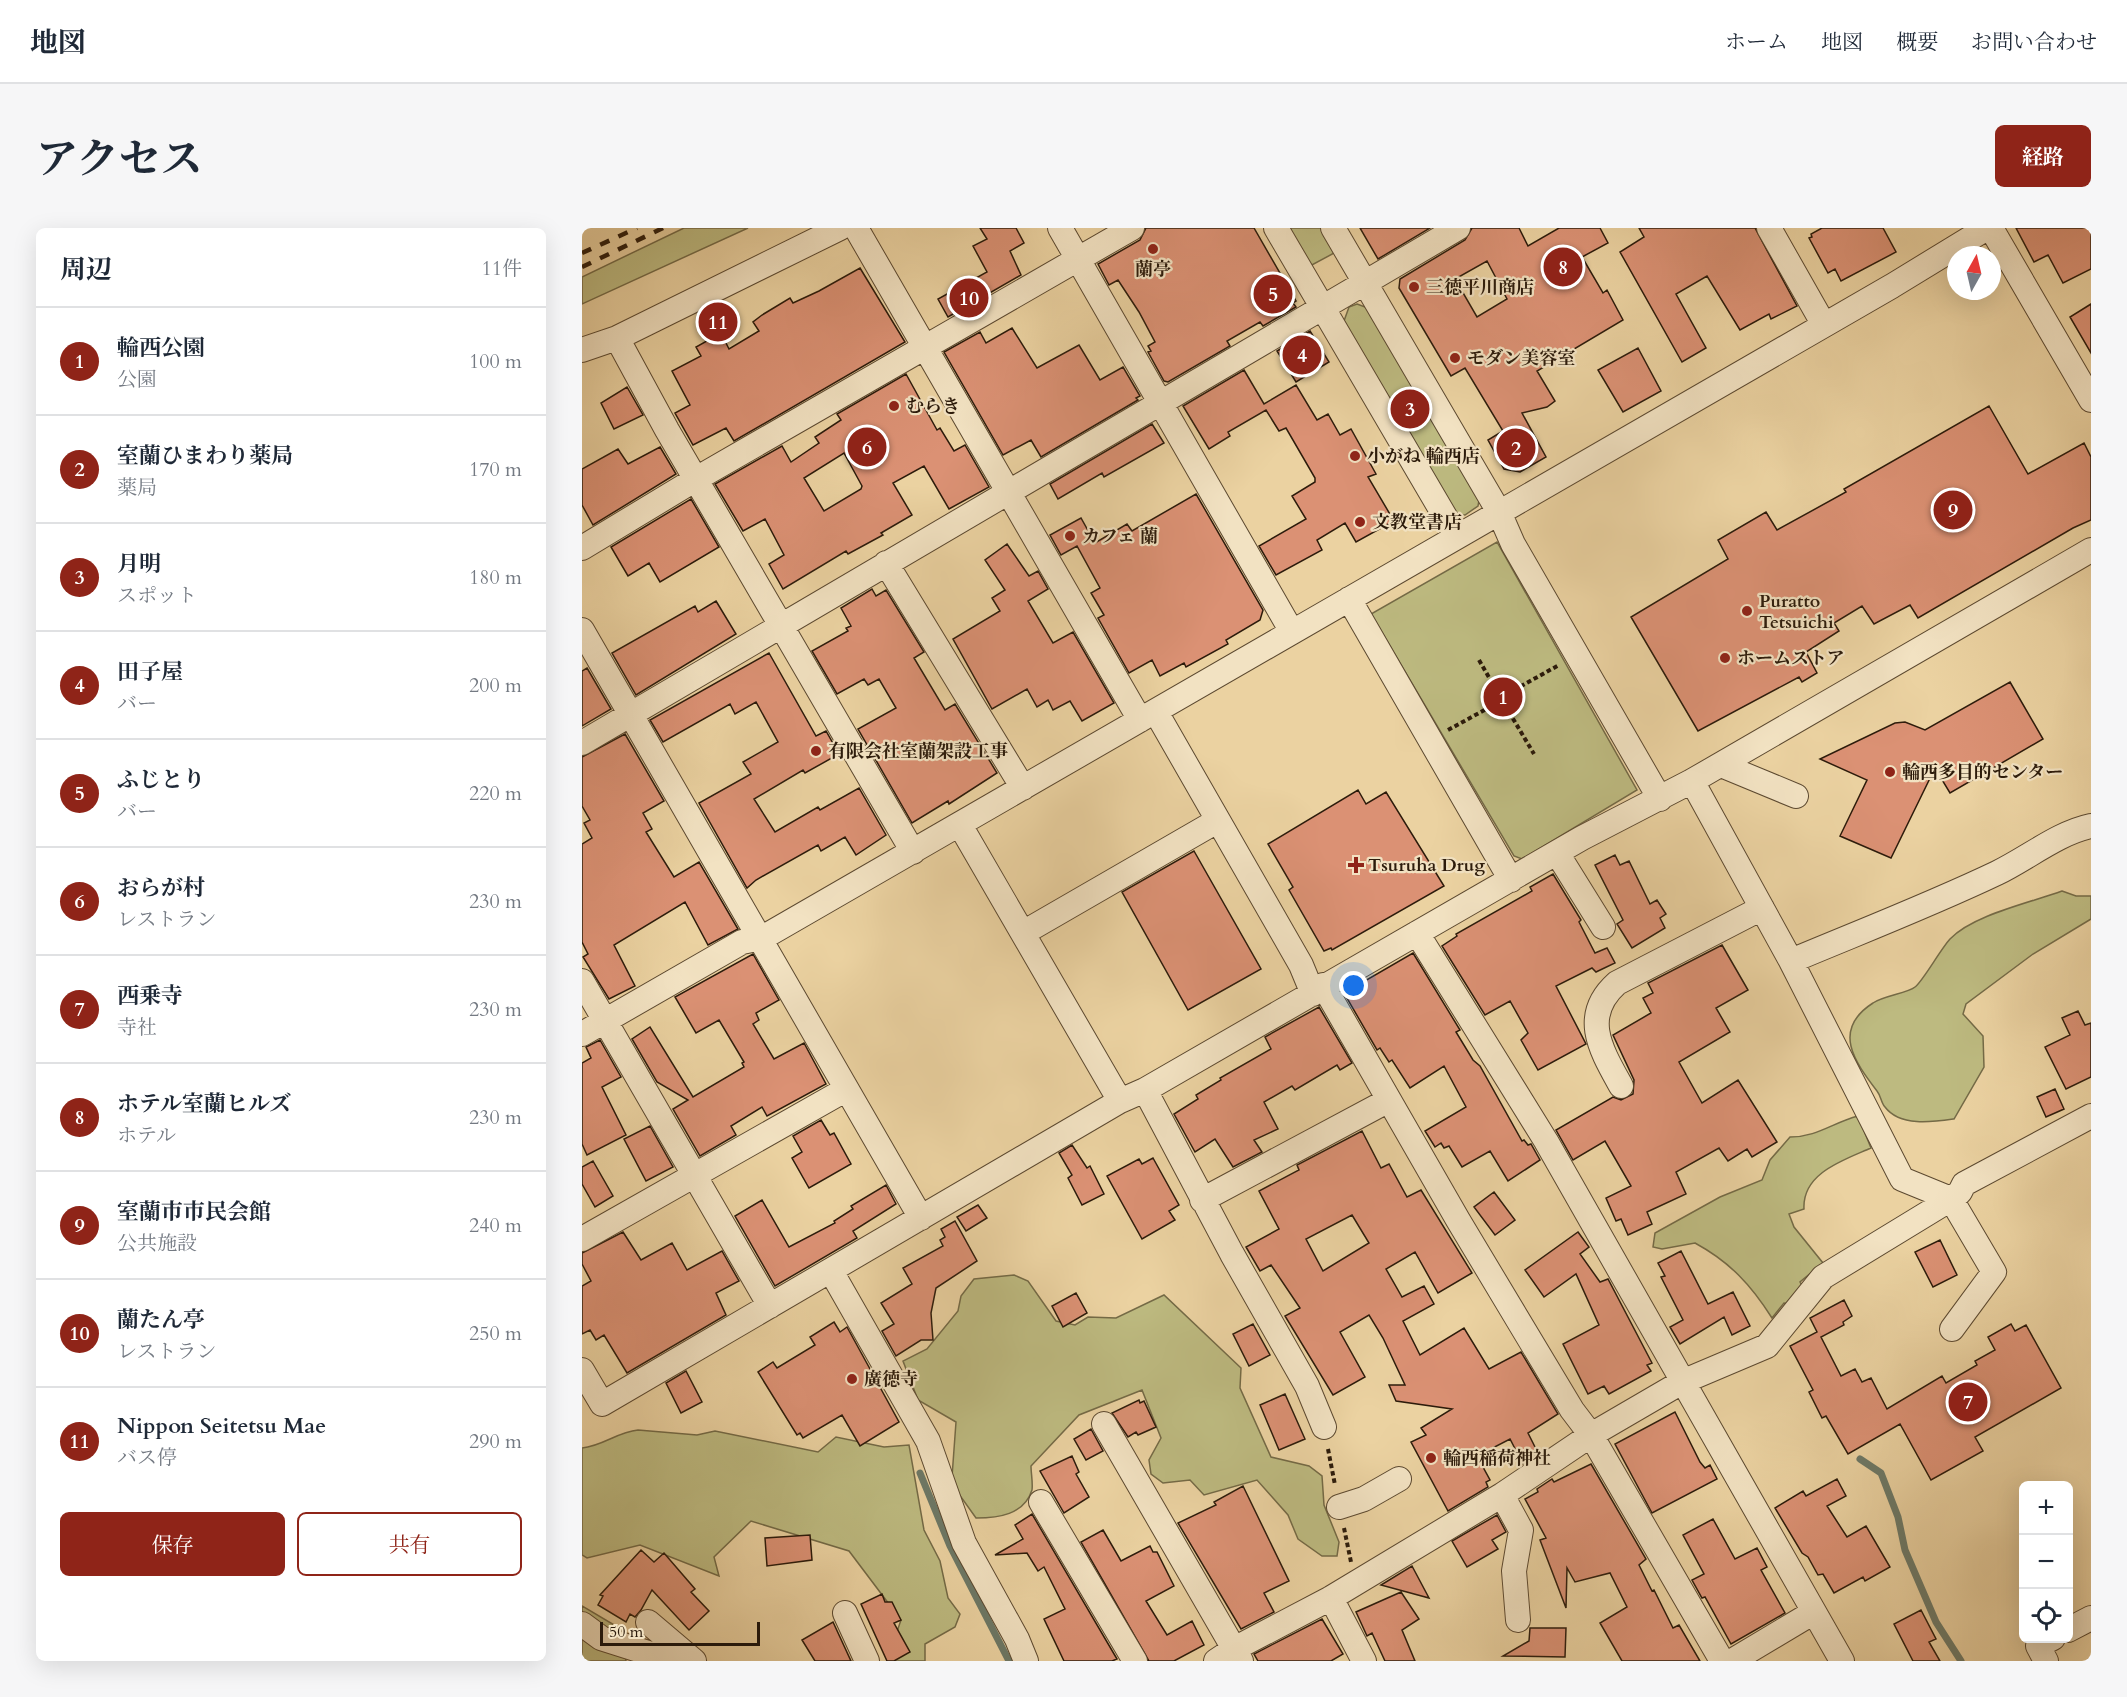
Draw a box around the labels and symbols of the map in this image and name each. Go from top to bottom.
marker: 蘭亭 [1146,242,1160,256]
pin: 8 [1544,244,1582,290]
north arrow [1947,246,2001,300]
place label: 蘭亭 [1135,257,1171,282]
pin: 5 [1254,272,1292,316]
place label: 三徳平川商店 [1426,275,1534,300]
pin: 10 [950,276,988,320]
marker: 三徳平川商店 [1407,280,1421,294]
pin: 11 [698,300,738,344]
pin: 4 [1282,332,1322,378]
place label: モダン美容室 [1467,346,1575,371]
marker: モダン美容室 [1448,351,1462,365]
pin: 3 [1390,386,1430,432]
place label: むらき [906,394,960,419]
marker: むらき [887,399,901,413]
pin: 6 [848,424,886,470]
pin: 2 [1496,426,1536,470]
place label: 小がね 輪西店 [1367,444,1480,469]
marker: 小がね 輪西店 [1348,449,1362,463]
pin: 9 [1934,488,1972,532]
place label: 文教堂書店 [1372,510,1462,535]
marker: 文教堂書店 [1353,515,1367,529]
place label: カフェ 蘭 [1082,524,1158,549]
marker: カフェ 蘭 [1063,529,1077,543]
place label: Puratto Tetsuichi [1759,589,1834,635]
marker: Puratto Tetsuichi [1740,604,1754,618]
place label: ホームストア [1737,646,1844,671]
marker: ホームストア [1718,651,1732,665]
pin: 1 [1484,674,1522,720]
place label: 有限会社室蘭架設工事 [828,739,1008,764]
marker: 有限会社室蘭架設工事 [809,744,823,758]
place label: 輪西多目的センター [1902,760,2063,785]
marker: 輪西多目的センター [1883,765,1897,779]
place label: Tsuruha Drug [1368,853,1485,878]
marker: Tsuruha Drug [1349,858,1363,872]
your location [1339,971,1368,1000]
place label: 廣徳寺 [864,1367,918,1392]
marker: 廣徳寺 [845,1372,859,1386]
pin: 7 [1948,1380,1988,1424]
place label: 輪西稲荷神社 [1443,1446,1551,1471]
marker: 輪西稲荷神社 [1424,1451,1438,1465]
scale bar [600,1619,760,1646]

